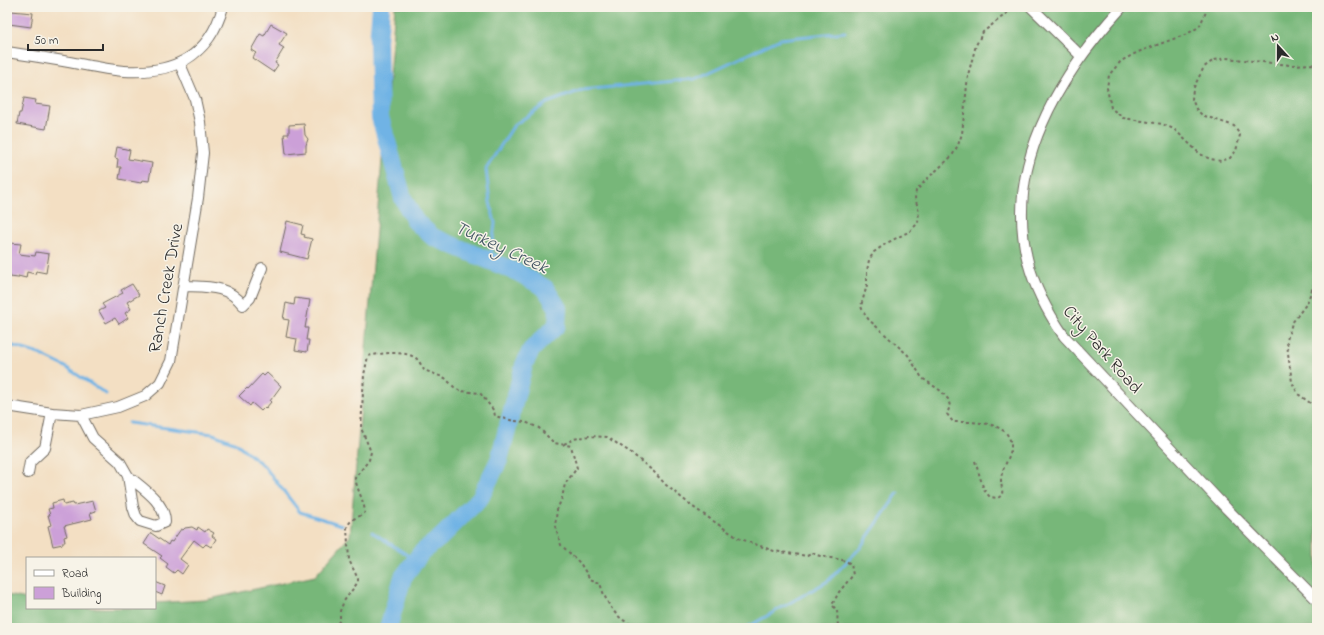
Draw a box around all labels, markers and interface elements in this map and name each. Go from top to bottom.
scale bar [28,26,103,52]
north arrow [1258,26,1298,66]
text: N [1268,29,1281,46]
text: 50 m [34,32,58,50]
water label: Turkey Creek [450,215,553,282]
street label: Ranch Creek Drive [143,221,191,355]
street label: City Park Road [1056,300,1147,400]
legend [26,557,156,609]
text: Road [62,565,88,583]
text: Building [61,585,101,604]

